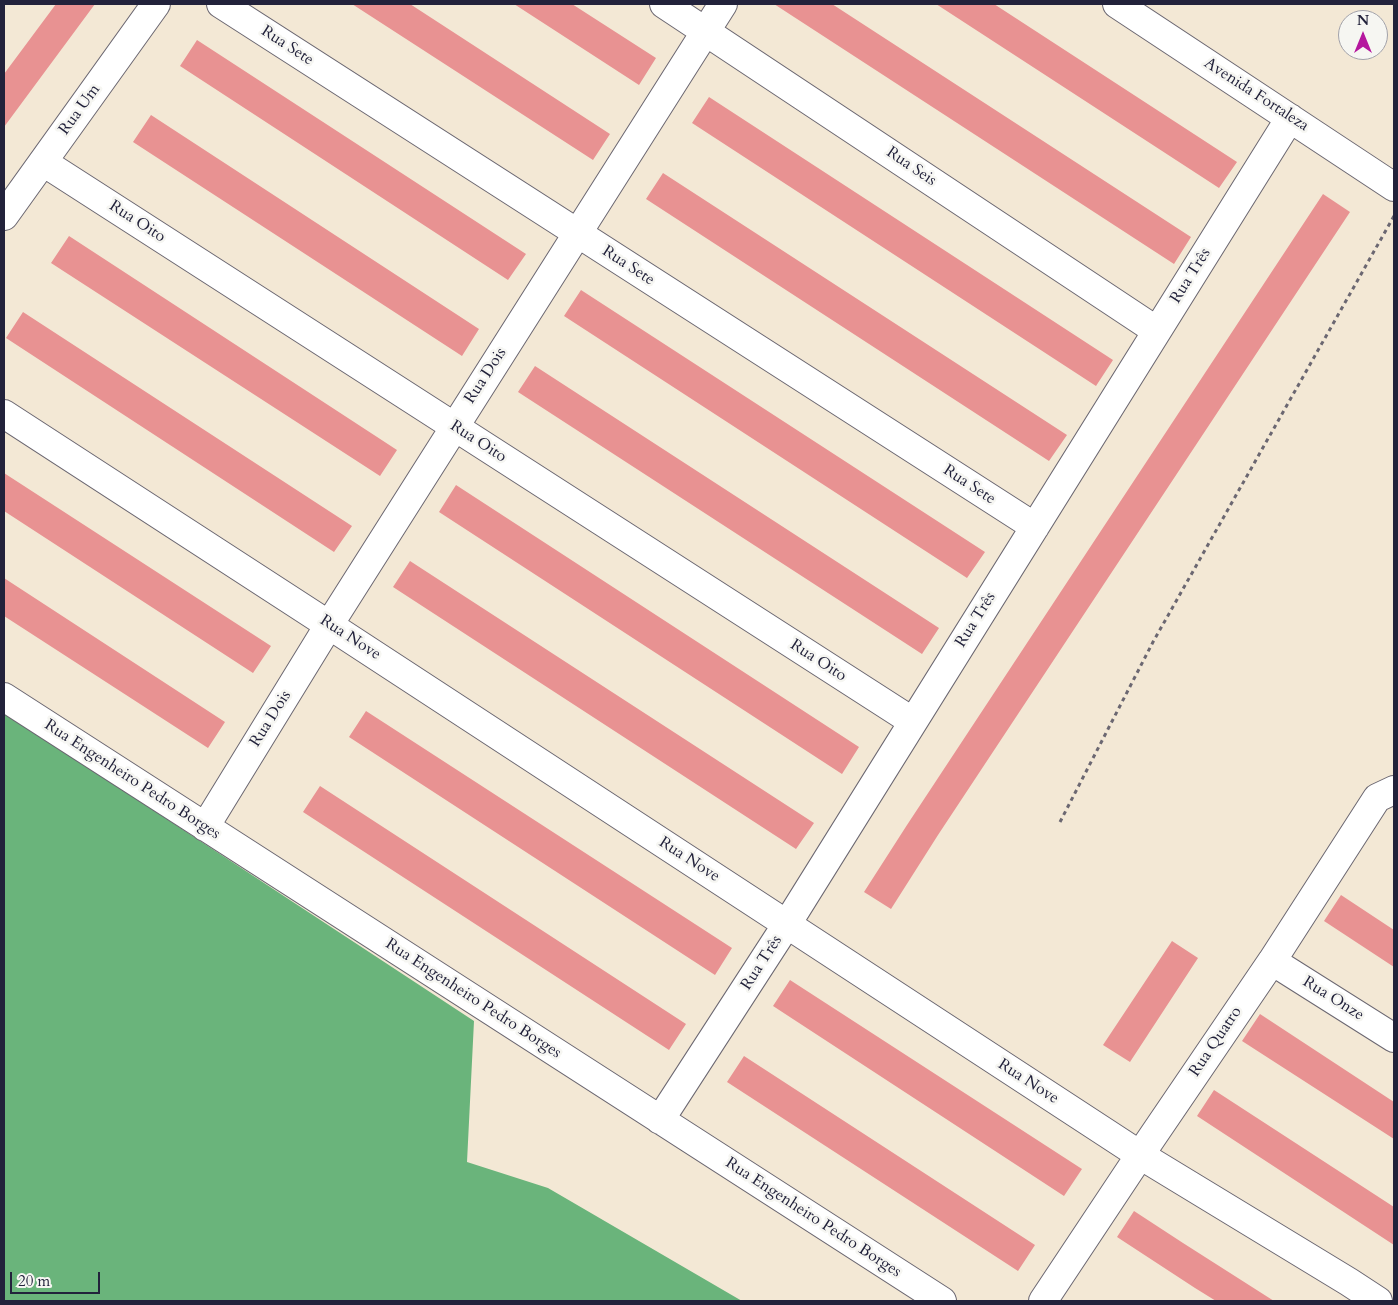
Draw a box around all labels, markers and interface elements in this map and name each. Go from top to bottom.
north arrow [1338,10,1388,60]
text: N [1357,11,1369,30]
street label: Rua Sete [257,22,317,70]
street label: Avenida Fortaleza [1200,54,1312,136]
street label: Rua Um [55,81,105,139]
street label: Rua Seis [882,143,940,191]
street label: Rua Oito [105,197,169,247]
street label: Rua Sete [598,242,658,290]
street label: Rua Três [1167,245,1215,307]
street label: Rua Dois [461,345,511,407]
street label: Rua Oito [446,417,510,467]
street label: Rua Sete [939,461,999,509]
street label: Rua Três [952,589,1000,651]
street label: Rua Nove [316,611,384,665]
street label: Rua Oito [786,636,850,686]
street label: Rua Dois [246,687,296,751]
street label: Rua Engenheiro Pedro Borges [41,716,223,844]
street label: Rua Nove [655,833,723,887]
street label: Rua Três [737,932,787,994]
street label: Rua Engenheiro Pedro Borges [382,935,564,1063]
street label: Rua Onze [1299,973,1367,1025]
street label: Rua Quatro [1186,1003,1246,1081]
street label: Rua Nove [994,1055,1062,1109]
street label: Rua Engenheiro Pedro Borges [722,1154,904,1282]
scale bar [12,1262,102,1294]
text: 20 m [18,1271,50,1291]

